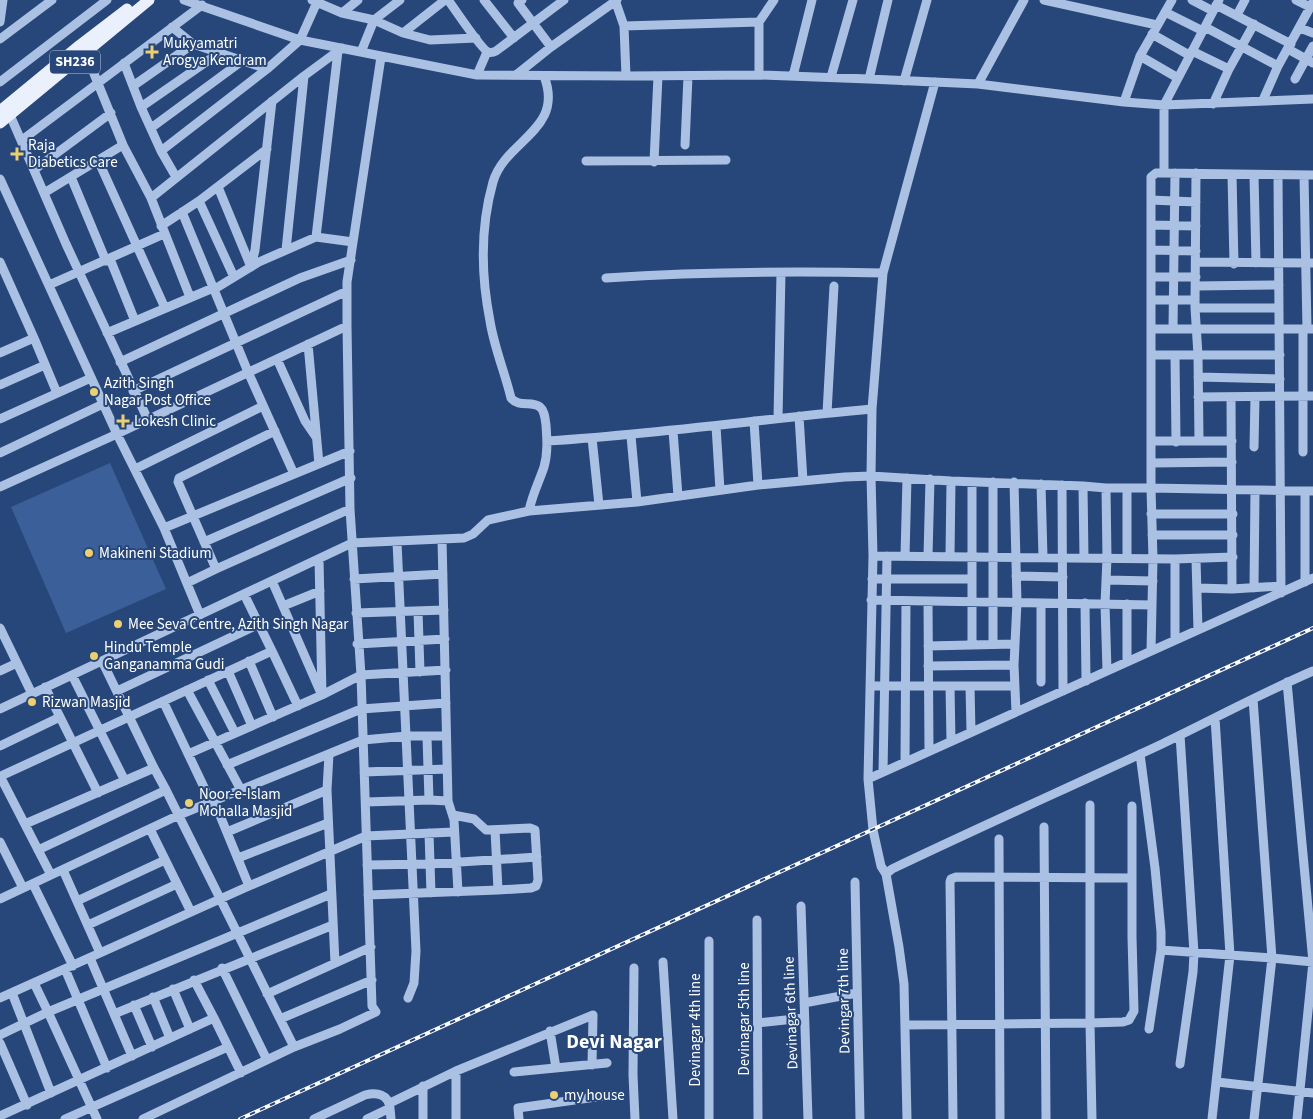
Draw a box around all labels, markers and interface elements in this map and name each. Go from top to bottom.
place label: Mukyamatri Arogya Kendram [163,33,267,71]
marker: Mukyamatri Arogya Kendram [145,45,159,59]
road number: SH236 [50,51,100,74]
place label: Raja Diabetics Care [28,135,118,173]
marker: Raja Diabetics Care [10,147,24,161]
place label: Azith Singh Nagar Post Office [104,373,211,411]
marker: Azith Singh Nagar Post Office [88,386,100,398]
place label: Lokesh Clinic [134,411,216,432]
marker: Lokesh Clinic [116,414,130,428]
place label: Makineni Stadium [99,543,212,564]
marker: Makineni Stadium [83,547,95,559]
place label: Mee Seva Centre, Azith Singh Nagar [128,614,349,635]
marker: Mee Seva Centre, Azith Singh Nagar [112,618,124,630]
place label: Hindu Temple Ganganamma Gudi [104,637,225,675]
marker: Hindu Temple Ganganamma Gudi [88,650,100,662]
place label: Rizwan Masjid [42,692,130,713]
marker: Rizwan Masjid [26,696,38,708]
place label: Noor-e-Islam Mohalla Masjid [199,784,292,822]
marker: Noor-e-Islam Mohalla Masjid [183,797,195,809]
street label: Devingar 7th line [833,948,855,1054]
street label: Devinagar 6th line [779,956,803,1070]
street label: Devinagar 5th line [734,962,755,1076]
street label: Devinagar 4th line [685,973,706,1087]
district label: Devi Nagar [566,1028,662,1056]
place label: my house [564,1085,625,1106]
marker: my house [548,1089,560,1101]

